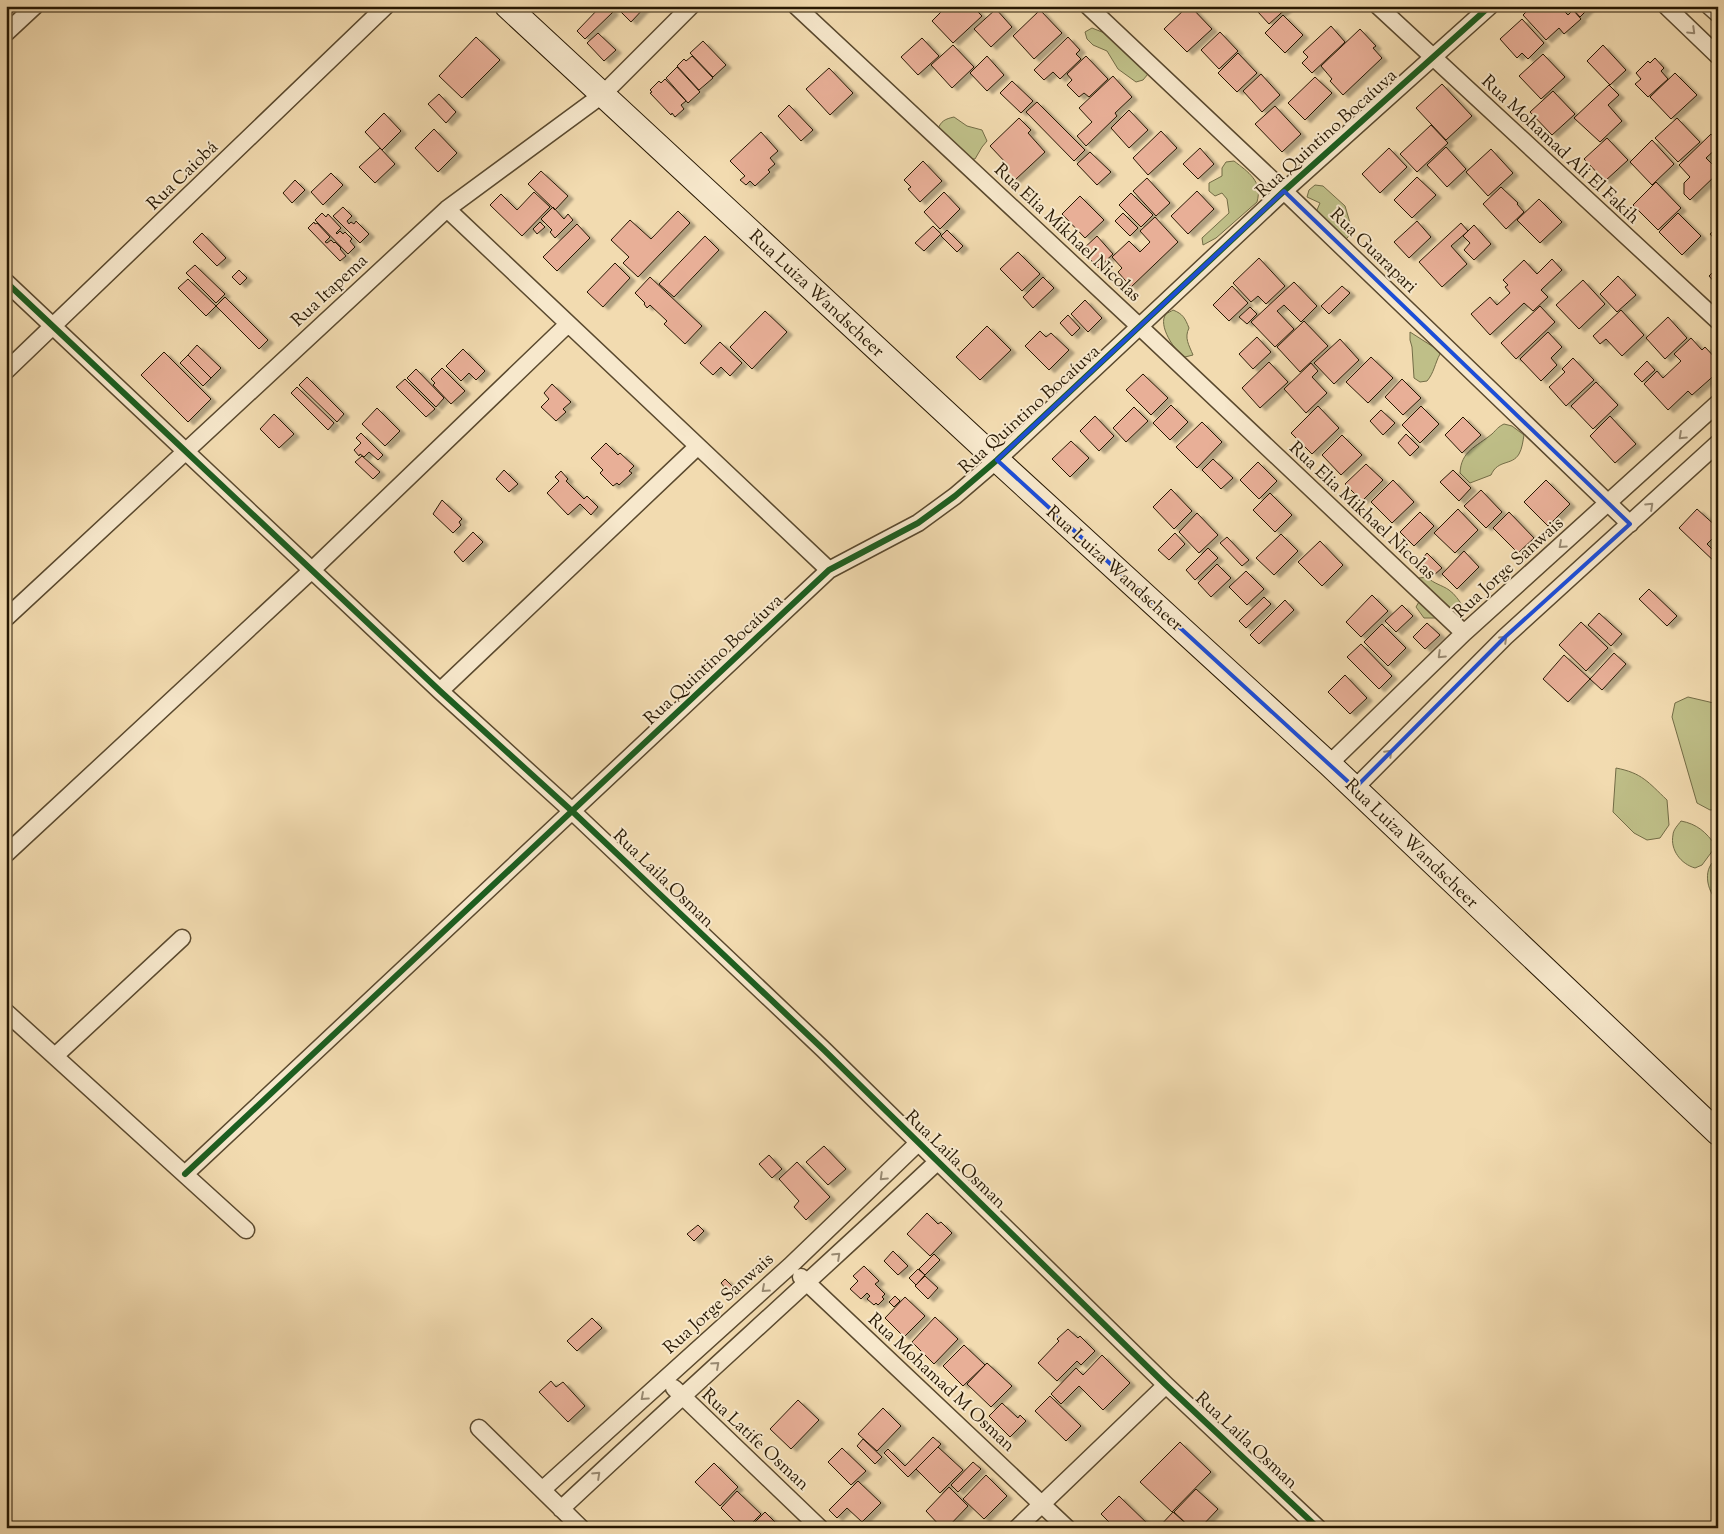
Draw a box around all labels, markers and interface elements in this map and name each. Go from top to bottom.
one-way arrow [1686,25,1695,34]
street label: Rua Quintino Bocaíuva [1251,64,1404,205]
street label: Rua Mohamad Ali El Fakih [1475,70,1645,231]
street label: Rua Caiobá [142,136,225,217]
street label: Rua Elia Mikhael Nicolas [987,158,1146,309]
street label: Rua Guarapari [1323,203,1422,300]
street label: Rua Luiza Wandscheer [742,225,889,365]
street label: Rua Itapema [286,249,375,334]
street label: Rua Quintino Bocaíuva [954,340,1107,481]
one-way arrow [1678,430,1687,439]
street label: Rua Elia Mikhael Nicolas [1282,436,1441,587]
street label: Rua Luiza Wandscheer [1039,501,1188,639]
one-way arrow [1644,502,1653,511]
street label: Rua Jorge Sanwais [1448,512,1570,625]
one-way arrow [1558,540,1567,549]
street label: Rua Quintino Bocaíuva [639,589,790,732]
one-way arrow [1498,635,1507,644]
one-way arrow [1438,649,1447,658]
one-way arrow [1383,750,1392,759]
street label: Rua Luiza Wandscheer [1338,774,1484,915]
street label: Rua Laila Osman [606,824,720,935]
street label: Rua Laila Osman [898,1105,1012,1216]
one-way arrow [879,1171,888,1180]
street label: Rua Jorge Sanwais [658,1248,780,1361]
one-way arrow [831,1253,840,1262]
one-way arrow [761,1283,770,1292]
street label: Rua Mohamad M Osman [861,1308,1020,1459]
one-way arrow [711,1362,720,1371]
street label: Rua Latife Osman [695,1383,815,1498]
street label: Rua Laila Osman [1188,1387,1303,1496]
one-way arrow [640,1391,649,1400]
one-way arrow [591,1472,600,1481]

